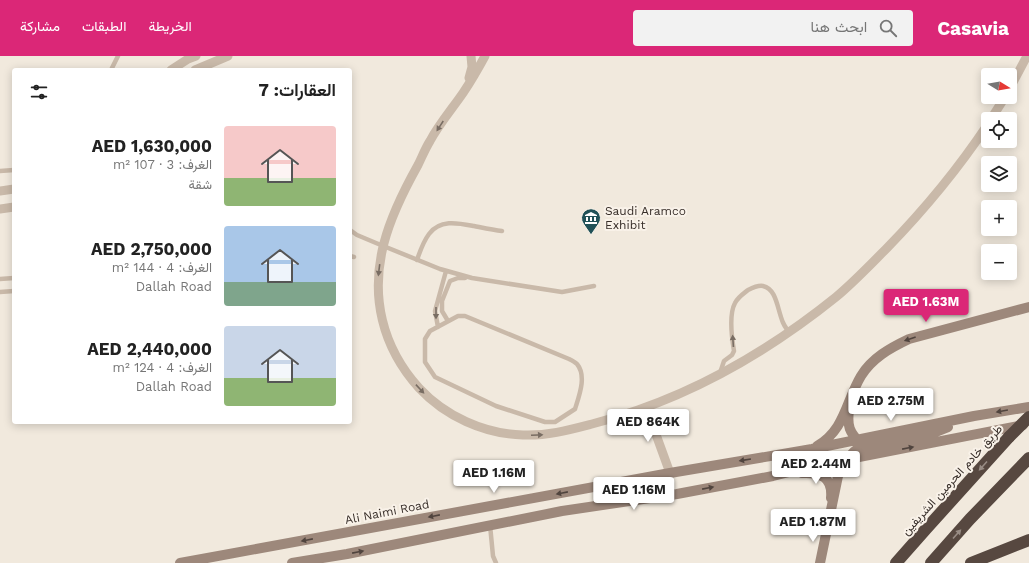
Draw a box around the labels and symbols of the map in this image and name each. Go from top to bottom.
north arrow [981,68,1017,104]
one-way arrow [436,121,444,131]
place label: Saudi Aramco Exhibit [605,204,686,232]
museum icon: Saudi Aramco Exhibit [580,207,602,235]
one-way arrow [375,264,382,276]
pin: AED 1.63M [880,289,972,323]
one-way arrow [433,306,439,319]
one-way arrow [730,335,737,347]
one-way arrow [904,337,916,343]
one-way arrow [416,384,425,394]
pin: AED 2.75M [845,388,937,422]
pin: AED 864K [607,409,689,443]
one-way arrow [996,409,1008,415]
street label: طريق خادم الحرمين الشريفين [899,422,1006,539]
one-way arrow [531,431,543,438]
one-way arrow [901,444,914,450]
pin: AED 2.44M [770,451,862,485]
one-way arrow [739,457,751,463]
pin: AED 1.16M [448,460,540,494]
one-way arrow [978,461,988,471]
pin: AED 1.16M [588,477,680,511]
one-way arrow [702,485,714,491]
one-way arrow [556,490,568,496]
street label: Ali Naimi Road [344,497,430,527]
pin: AED 1.87M [767,509,859,543]
one-way arrow [428,514,441,520]
one-way arrow [952,529,961,539]
one-way arrow [301,537,313,543]
one-way arrow [352,548,364,554]

